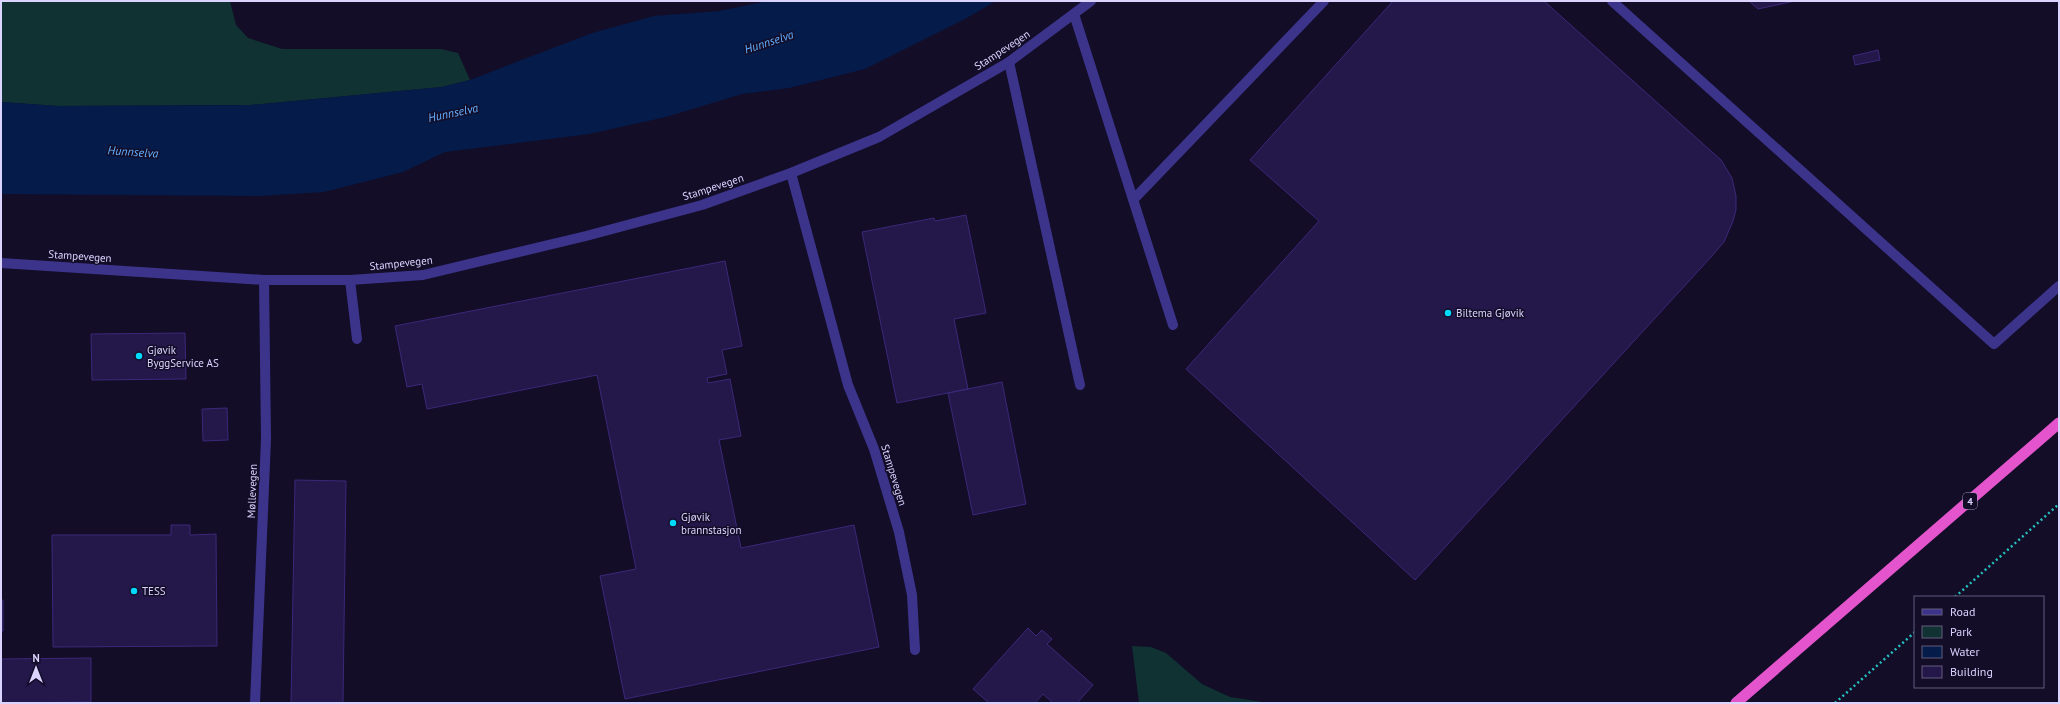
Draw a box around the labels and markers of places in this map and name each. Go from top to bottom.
place label: Biltema Gjøvik [1456,306,1525,320]
marker: Biltema Gjøvik [1443,308,1453,318]
place label: Gjøvik ByggService AS [147,343,219,370]
marker: Gjøvik ByggService AS [134,351,144,361]
place label: Gjøvik brannstasjon [681,510,741,537]
marker: Gjøvik brannstasjon [668,518,678,528]
place label: TESS [142,584,166,598]
marker: TESS [129,586,139,596]

